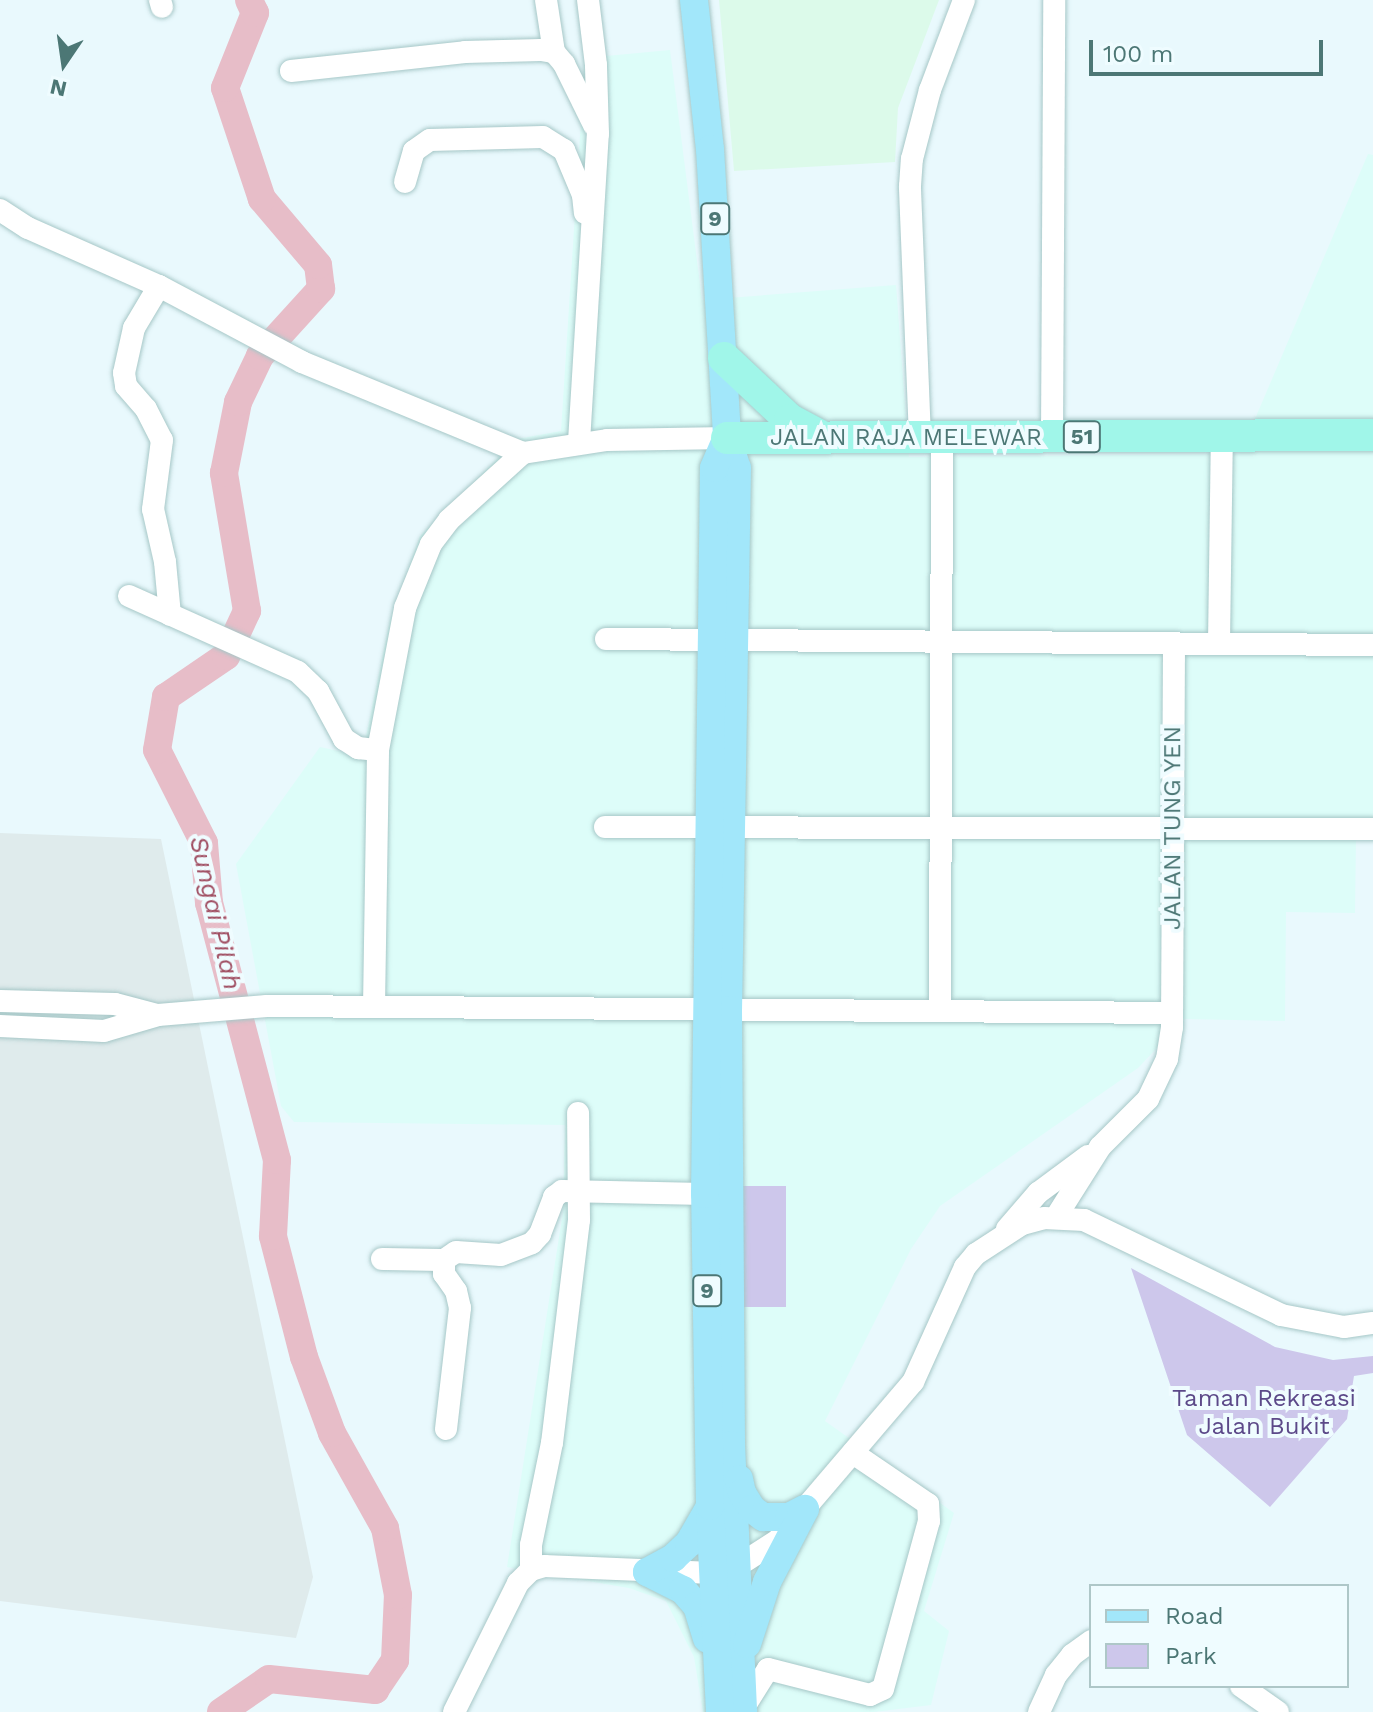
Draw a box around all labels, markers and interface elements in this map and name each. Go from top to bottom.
north arrow [24,24,104,104]
scale bar [1093,24,1327,74]
text: 100 m [1103,40,1173,68]
text: N [48,74,69,102]
road number: 9 [699,201,731,237]
road number: 51 [1062,419,1102,455]
street label: JALAN RAJA MELEWAR [769,424,1043,452]
street label: JALAN TUNG YEN [1159,725,1187,931]
water label: Sungai Pilah [182,833,248,993]
road number: 9 [691,1273,723,1309]
park label: Taman Rekreasi Jalan Bukit [1172,1385,1356,1441]
legend [1089,1584,1349,1688]
text: Road [1165,1602,1224,1630]
text: Park [1165,1642,1217,1670]

